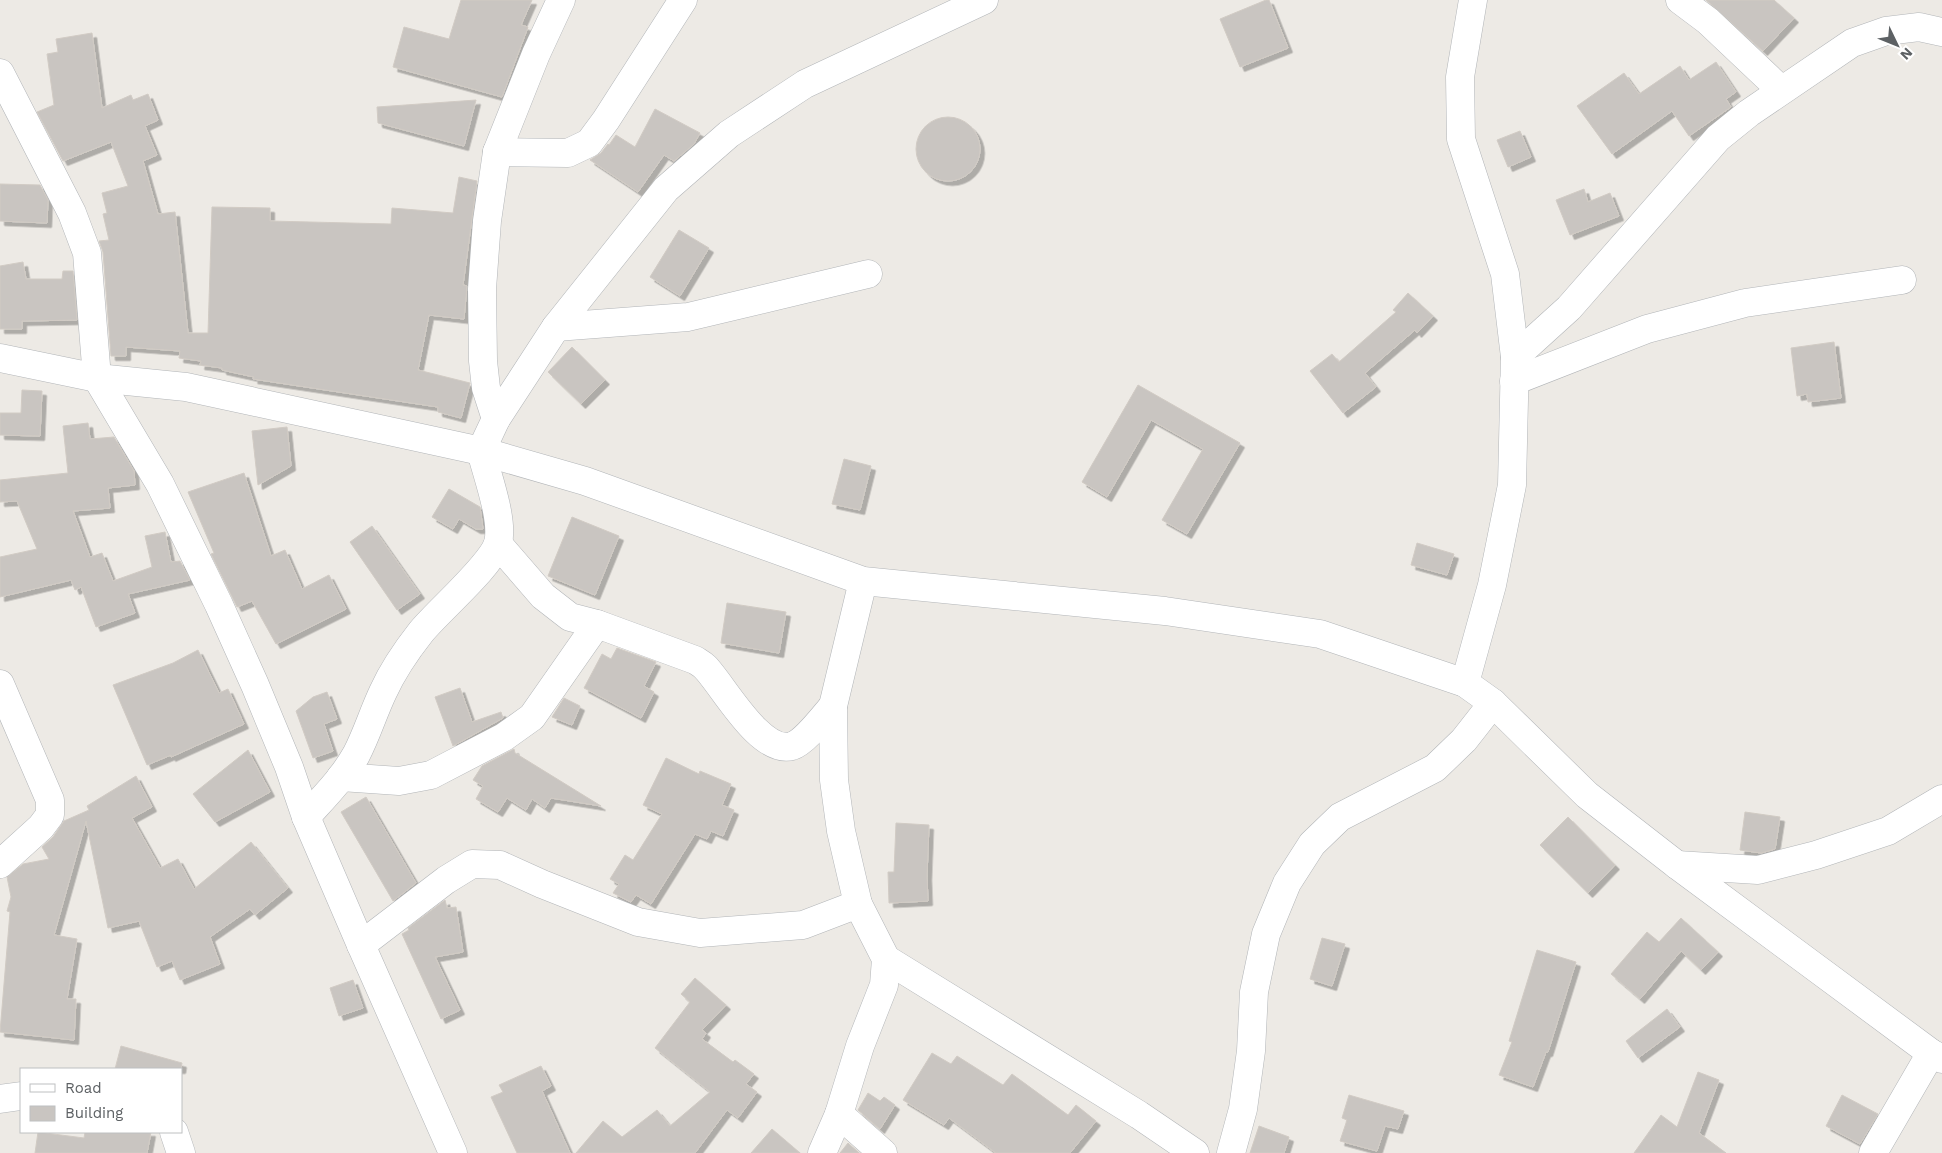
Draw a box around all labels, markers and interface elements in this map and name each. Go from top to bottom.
north arrow [1872,20,1922,70]
text: N [1897,45,1916,63]
legend [20,1068,182,1133]
text: Road [65,1079,102,1097]
text: Building [65,1104,123,1122]

